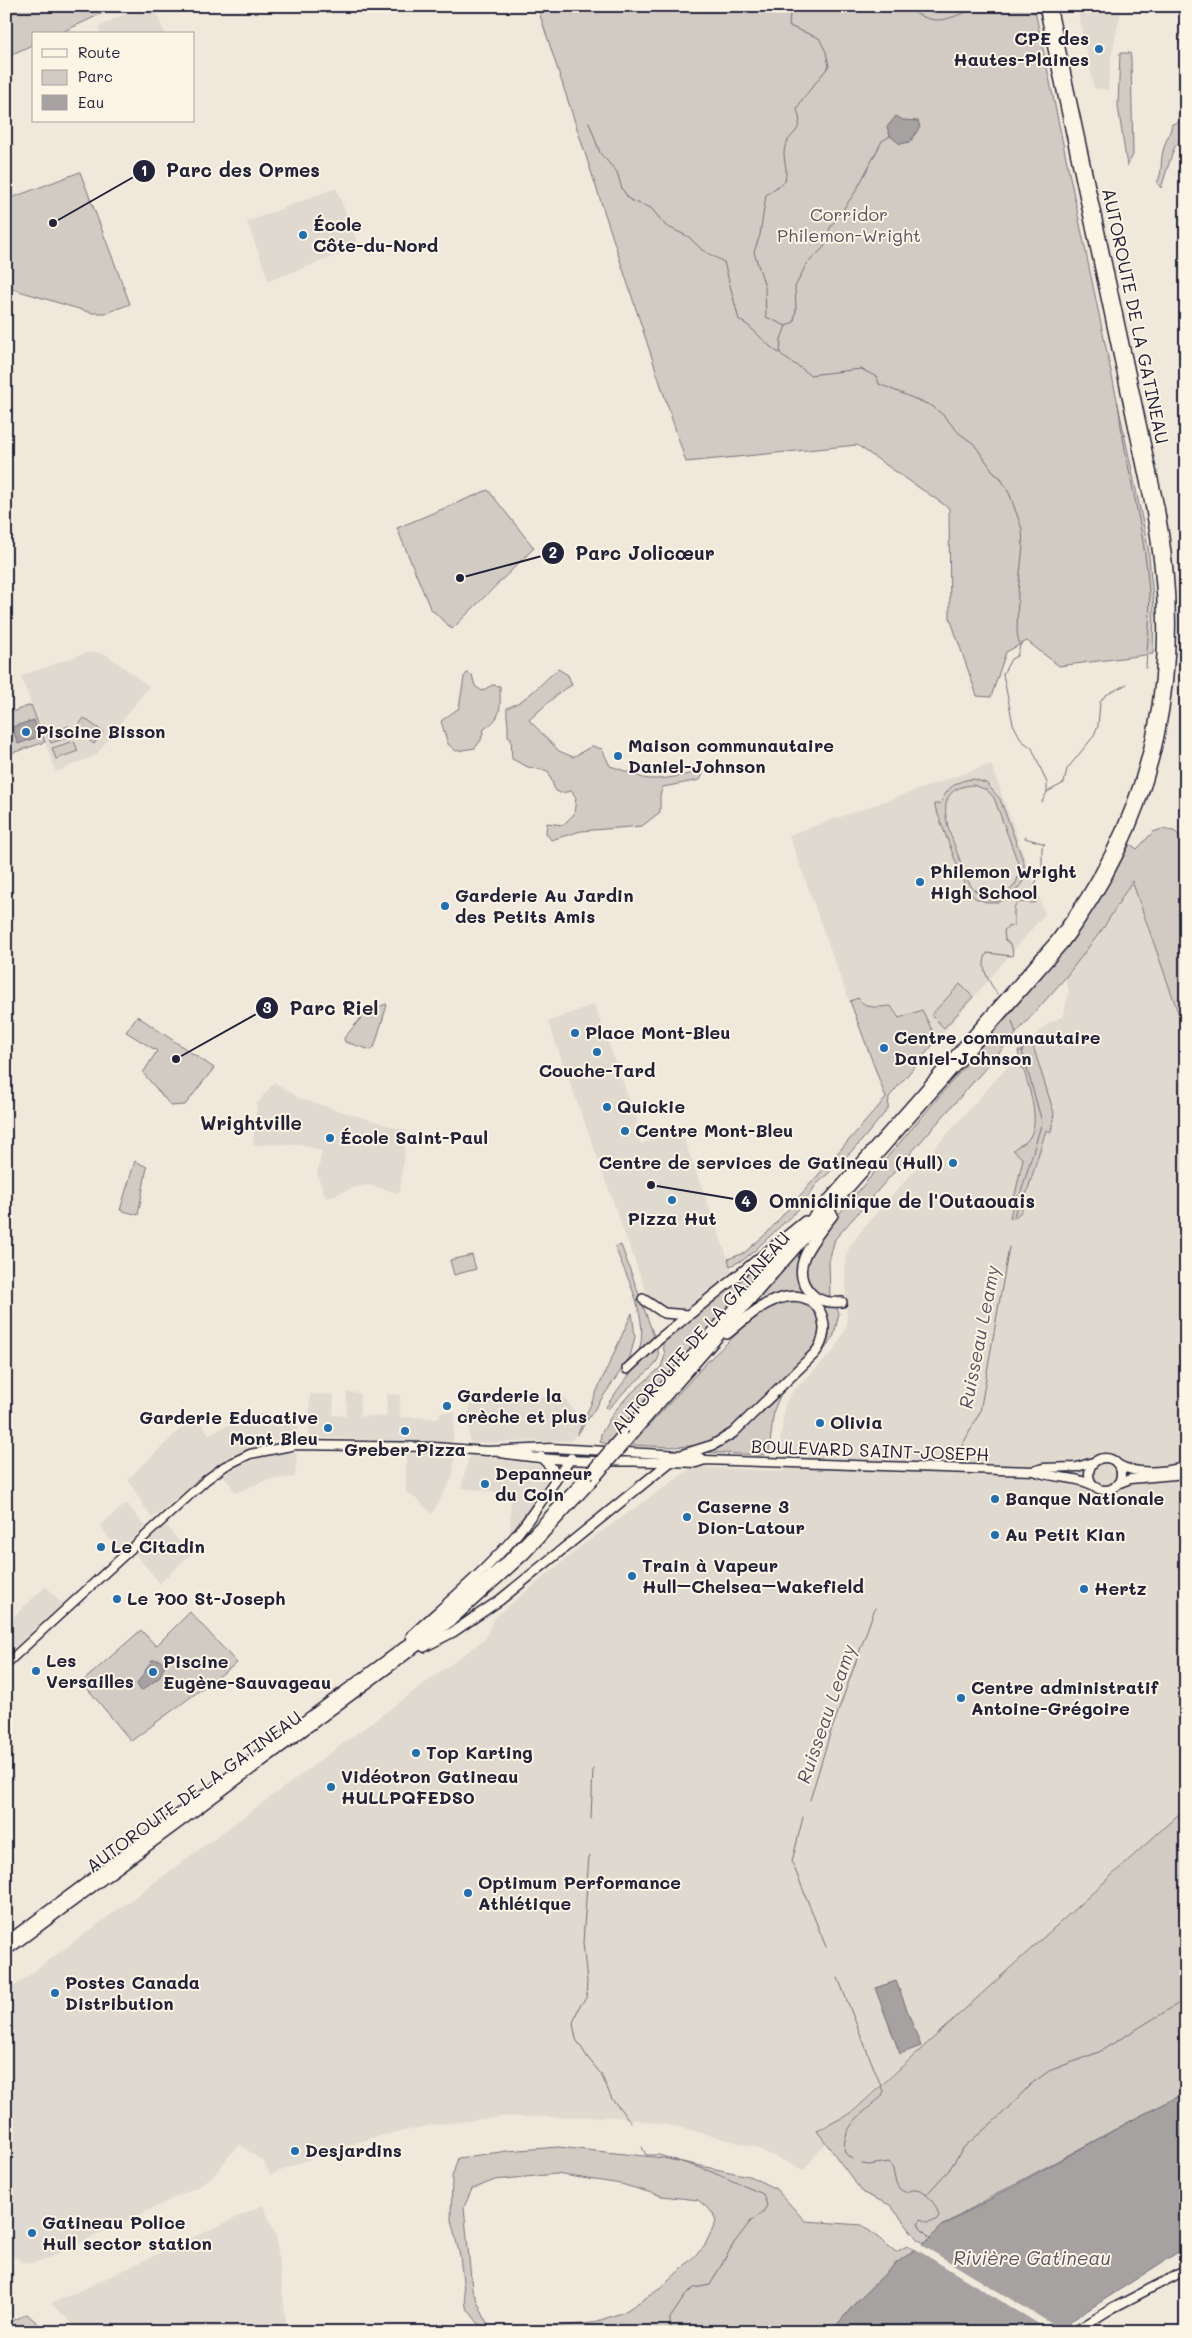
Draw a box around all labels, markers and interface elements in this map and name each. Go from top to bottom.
place label: CPE des Hautes-Plaines [953,26,1089,71]
legend [32,32,195,122]
text: Route [78,42,121,62]
marker: CPE des Hautes-Plaines [1093,43,1105,55]
text: Parc [78,66,113,86]
text: Eau [78,92,104,112]
callout: Parc des Ormes [131,154,330,188]
text: Parc des Ormes [166,157,320,182]
text: 1 [141,160,147,180]
street label: AUTOROUTE DE LA GATINEAU [1097,186,1175,446]
park label: Corridor Philemon-Wright [777,202,921,247]
place label: École Côte-du-Nord [313,212,438,257]
marker: École Côte-du-Nord [297,229,309,241]
callout: Parc Jolicœur [541,536,725,570]
text: Parc Jolicœur [575,540,715,565]
text: 2 [549,542,557,562]
place label: Piscine Bisson [36,719,165,743]
marker: Piscine Bisson [20,726,32,738]
place label: Maison communautaire Daniel-Johnson [628,733,834,778]
marker: Maison communautaire Daniel-Johnson [612,750,624,762]
place label: Philemon Wright High School [930,859,1076,904]
marker: Philemon Wright High School [914,876,926,888]
place label: Garderie Au Jardin des Petits Amis [455,883,634,928]
marker: Garderie Au Jardin des Petits Amis [439,900,451,912]
callout: Parc Riel [255,991,388,1025]
text: Parc Riel [290,995,378,1020]
text: 3 [262,997,272,1017]
place label: Place Mont-Bleu [585,1020,731,1044]
place label: Centre communautaire Daniel-Johnson [894,1025,1101,1070]
marker: Place Mont-Bleu [569,1027,581,1039]
marker: Centre communautaire Daniel-Johnson [878,1042,890,1054]
marker: Couche-Tard [591,1046,603,1058]
place label: Couche-Tard [539,1058,655,1082]
place label: Quickie [617,1094,685,1118]
marker: Quickie [601,1101,613,1113]
district label: Wrightville [200,1110,302,1135]
place label: Centre Mont-Bleu [635,1118,793,1142]
place label: École Saint-Paul [340,1125,488,1149]
marker: Centre Mont-Bleu [619,1125,631,1137]
marker: École Saint-Paul [324,1132,336,1144]
place label: Centre de services de Gatineau (Hull) [599,1150,943,1174]
marker: Centre de services de Gatineau (Hull) [947,1157,959,1169]
callout: Omniclinique de l'Outaouais [734,1184,1045,1218]
text: Omniclinique de l'Outaouais [769,1188,1035,1213]
text: 4 [741,1191,751,1211]
marker: Pizza Hut [666,1194,678,1206]
place label: Pizza Hut [627,1206,717,1230]
street label: AUTOROUTE DE LA GATINEAU [606,1226,795,1439]
water label: Ruisseau Leamy [952,1263,1005,1411]
place label: Garderie la crèche et plus [457,1383,587,1428]
marker: Garderie la crèche et plus [441,1400,453,1412]
place label: Garderie Educative Mont Bleu [139,1405,318,1450]
place label: Olivia [830,1410,882,1434]
marker: Olivia [814,1417,826,1429]
marker: Garderie Educative Mont Bleu [322,1422,334,1434]
marker: Greber Pizza [399,1425,411,1437]
street label: BOULEVARD SAINT-JOSEPH [751,1434,989,1466]
place label: Greber Pizza [344,1437,466,1461]
place label: Depanneur du Coin [495,1461,592,1506]
marker: Depanneur du Coin [479,1478,491,1490]
place label: Banque Nationale [1005,1486,1165,1510]
marker: Banque Nationale [989,1493,1001,1505]
place label: Caserne 3 Dion-Latour [697,1494,805,1539]
marker: Caserne 3 Dion-Latour [681,1511,693,1523]
place label: Au Petit Kian [1005,1522,1125,1546]
marker: Au Petit Kian [989,1529,1001,1541]
place label: Le Citadin [111,1534,205,1558]
marker: Le Citadin [95,1541,107,1553]
place label: Train à Vapeur Hull–Chelsea–Wakefield [642,1553,864,1598]
marker: Train à Vapeur Hull–Chelsea–Wakefield [626,1570,638,1582]
place label: Hertz [1094,1576,1147,1600]
marker: Hertz [1078,1583,1090,1595]
place label: Le 700 St-Joseph [127,1586,286,1610]
marker: Le 700 St-Joseph [111,1593,123,1605]
water label: Ruisseau Leamy [790,1641,861,1787]
place label: Les Versailles [46,1648,134,1693]
place label: Piscine Eugène-Sauvageau [163,1649,331,1694]
marker: Les Versailles [30,1665,42,1677]
marker: Piscine Eugène-Sauvageau [147,1666,159,1678]
place label: Centre administratif Antoine-Grégoire [971,1675,1159,1720]
marker: Centre administratif Antoine-Grégoire [955,1692,967,1704]
street label: AUTOROUTE DE LA GATINEAU [81,1705,306,1877]
place label: Top Karting [426,1740,533,1764]
marker: Top Karting [410,1747,422,1759]
place label: Vidéotron Gatineau HULLPQFEDS0 [341,1764,519,1809]
marker: Vidéotron Gatineau HULLPQFEDS0 [325,1781,337,1793]
place label: Optimum Performance Athlétique [478,1870,681,1915]
marker: Optimum Performance Athlétique [462,1887,474,1899]
place label: Postes Canada Distribution [65,1970,200,2015]
marker: Postes Canada Distribution [49,1987,61,1999]
place label: Desjardins [305,2138,402,2162]
marker: Desjardins [289,2145,301,2157]
place label: Gatineau Police Hull sector station [42,2210,212,2255]
marker: Gatineau Police Hull sector station [26,2227,38,2239]
water label: Rivière Gatineau [953,2245,1111,2270]

